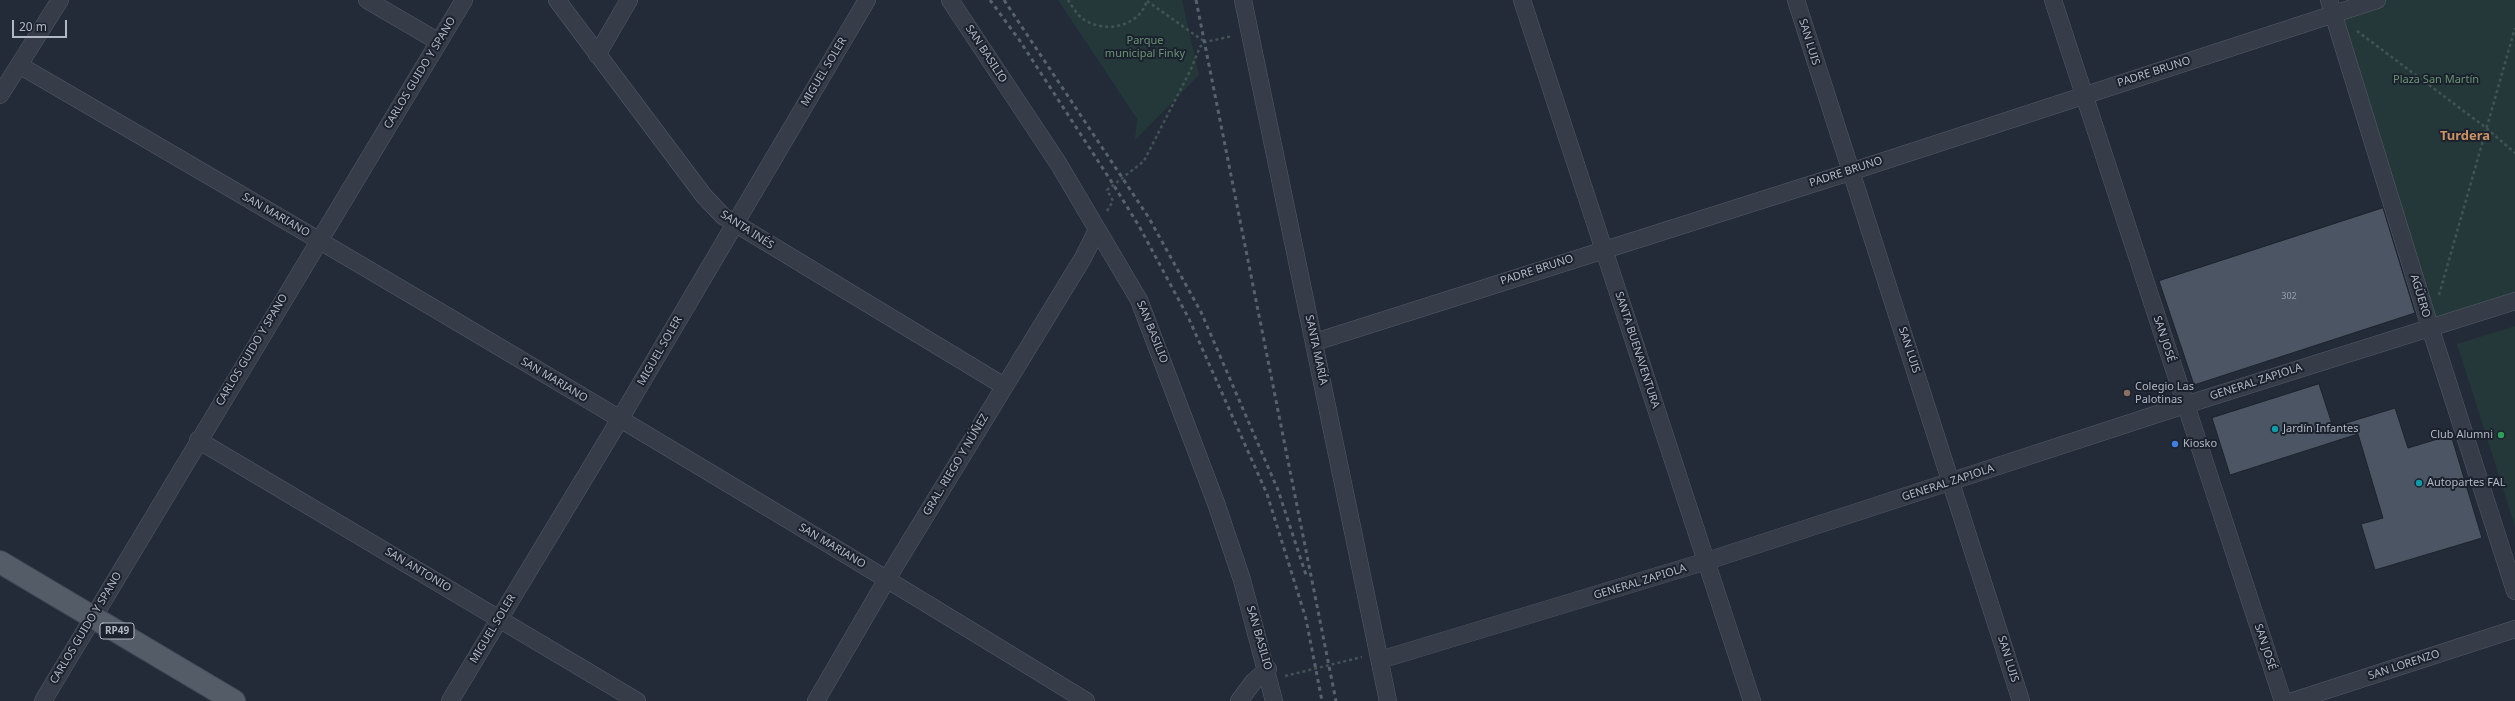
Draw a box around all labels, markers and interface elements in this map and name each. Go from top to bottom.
scale bar [14,12,69,38]
street label: CARLOS GUIDO Y SPANO [381,15,459,131]
street label: SAN LUIS [1796,17,1822,67]
text: 20 m [19,18,47,35]
street label: SAN BASILIO [962,23,1010,85]
park label: Parque municipal Finky [1105,34,1185,60]
street label: MIGUEL SOLER [798,35,850,109]
street label: PADRE BRUNO [2116,54,2192,90]
park label: Plaza San Martín [2393,73,2479,87]
district label: Turdera [2440,128,2490,144]
street label: PADRE BRUNO [1808,154,1884,190]
street label: SAN MARIANO [240,190,312,240]
street label: SANTA INÉS [718,208,776,252]
street label: PADRE BRUNO [1499,252,1575,288]
street label: AGÜERO [2407,273,2433,319]
street label: SANTA BUENAVENTURA [1612,290,1662,410]
house number: 302 [2281,291,2297,301]
street label: CARLOS GUIDO Y SPANO [213,292,291,408]
street label: SAN BASILIO [1133,299,1171,365]
street label: MIGUEL SOLER [635,314,685,388]
street label: SANTA MARÍA [1302,314,1330,386]
street label: SAN JOSÉ [2150,314,2178,364]
street label: SAN LUIS [1895,325,1923,375]
street label: SAN MARIANO [518,355,590,405]
street label: GENERAL ZAPIOLA [2208,361,2304,403]
place label: Colegio Las Palotinas [2135,380,2194,406]
marker: Colegio Las Palotinas [2122,388,2132,398]
street label: GRAL. RIEGO Y NÚÑEZ [921,412,991,518]
place label: Jardín Infantes [2283,422,2358,436]
marker: Jardín Infantes [2270,424,2280,434]
place label: Club Alumni [2430,428,2493,442]
marker: Club Alumni [2496,430,2506,440]
place label: Kiosko [2183,437,2217,451]
marker: Kiosko [2170,439,2180,449]
street label: GENERAL ZAPIOLA [1900,462,1996,504]
place label: Autopartes FAL [2427,476,2506,490]
marker: Autopartes FAL [2414,478,2424,488]
street label: SAN MARIANO [796,521,868,571]
street label: SAN ANTONIO [383,545,453,595]
street label: GENERAL ZAPIOLA [1592,562,1688,602]
street label: CARLOS GUIDO Y SPANO [47,570,125,686]
street label: MIGUEL SOLER [467,592,519,666]
street label: SAN BASILIO [1244,604,1274,672]
street label: SAN JOSÉ [2251,622,2279,672]
road number: RP49 [100,623,134,639]
street label: SAN LUIS [1995,634,2021,684]
street label: SAN LORENZO [2367,647,2441,683]

